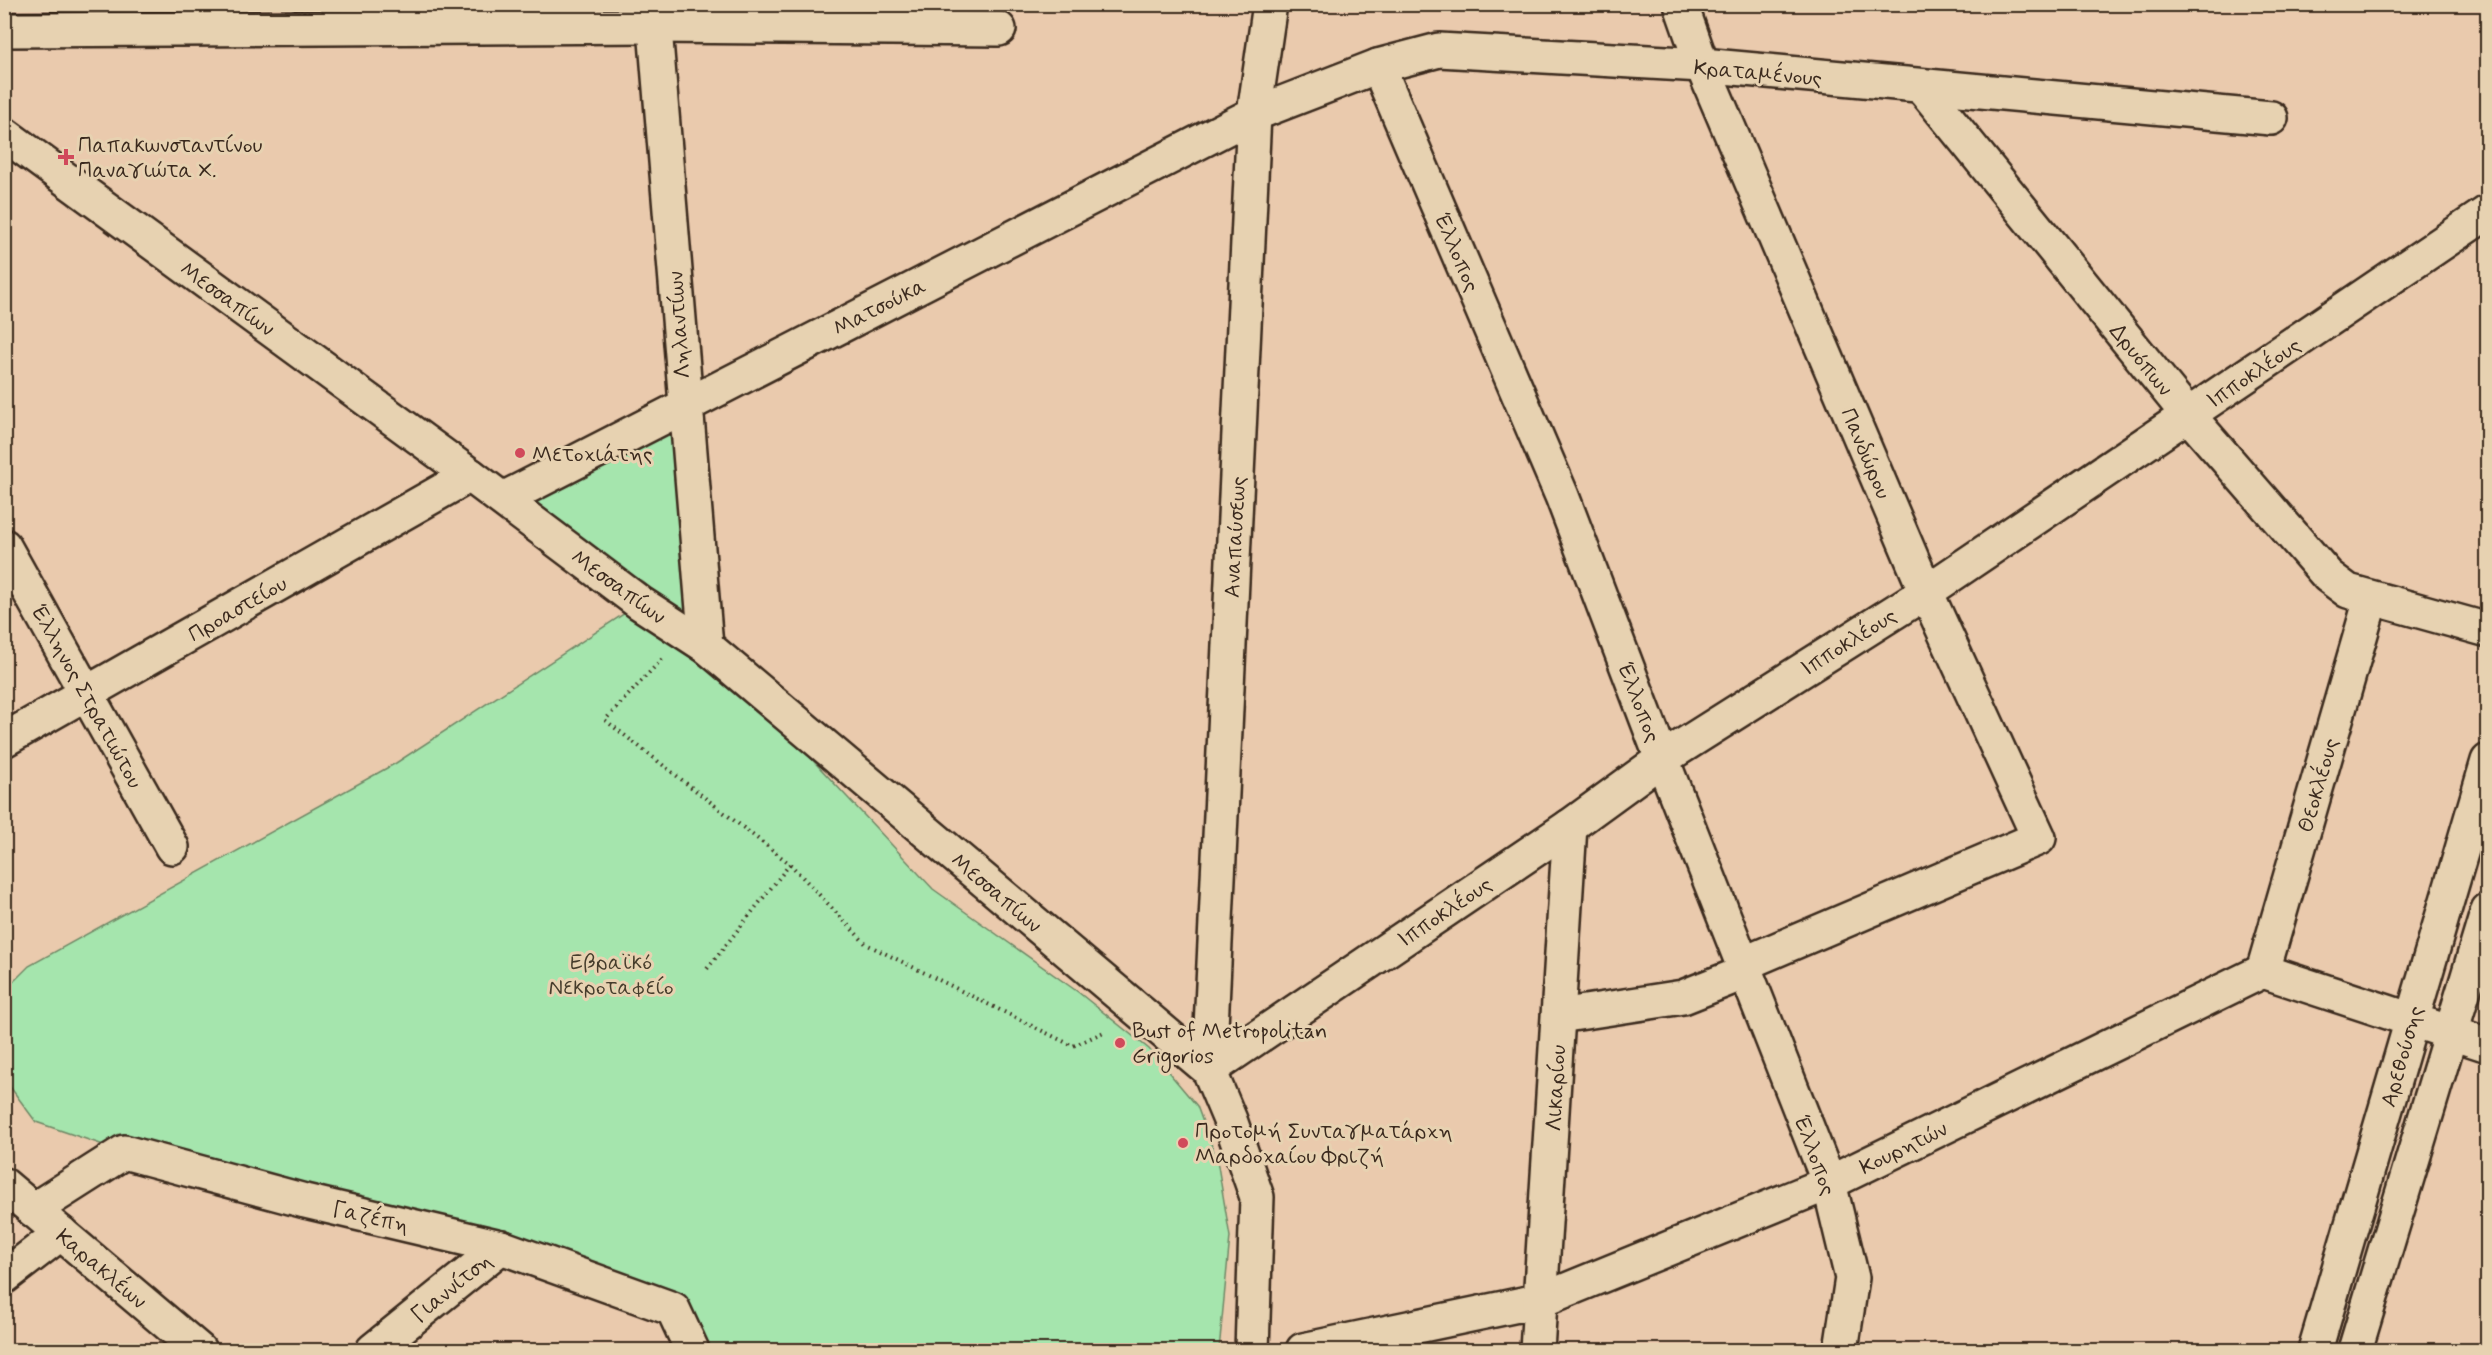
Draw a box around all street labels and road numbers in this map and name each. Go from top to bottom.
street label: Κραταμένους [1692,53,1823,94]
street label: Έλλοπος [1427,209,1485,296]
street label: Μεσσαπίων [174,256,280,344]
street label: Ληλαντίων [662,270,698,380]
street label: Ματσούκα [829,272,931,343]
street label: Δρυόπων [2103,318,2179,403]
street label: Ιπποκλέους [2201,331,2307,415]
street label: Πανδώρου [1833,404,1897,504]
street label: Αναπαύσεως [1219,476,1253,599]
street label: Μεσσαπίων [565,544,671,632]
street label: Προαστείου [183,570,293,649]
street label: Έλληνος Στρατιώτου [24,600,148,794]
street label: Ιπποκλέους [1795,601,1902,683]
street label: Έλλοπος [1610,659,1666,747]
street label: Θεοκλέους [2291,735,2346,836]
street label: Μεσσαπίων [944,847,1047,940]
street label: Ιπποκλέους [1392,870,1498,954]
street label: Αρεθούσης [2375,1003,2431,1110]
street label: Λικαρίου [1541,1044,1573,1132]
street label: Έλλοπος [1787,1112,1841,1200]
street label: Κουρητών [1855,1115,1953,1182]
street label: Γαζέπη [329,1195,412,1240]
street label: Καρακλέων [49,1222,153,1316]
street label: Γιαννίτση [406,1247,499,1330]

